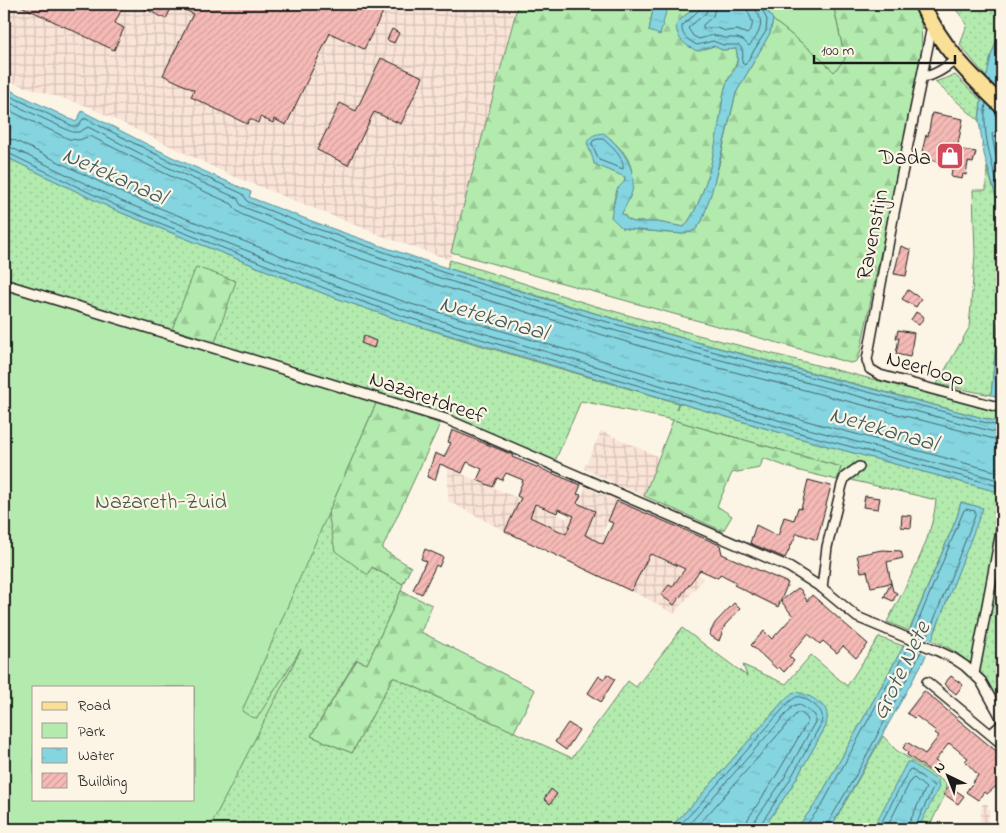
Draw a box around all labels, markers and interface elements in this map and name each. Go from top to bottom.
scale bar [814,32,955,64]
text: 100 m [821,40,854,62]
water label: Netekanaal [56,139,175,217]
shop icon: Dada [935,141,965,171]
place label: Dada [878,143,931,175]
street label: Ravenstijn [849,187,898,283]
water label: Netekanaal [435,287,554,352]
street label: Neerloop [882,343,968,396]
street label: Nazaretdreef [365,364,490,434]
water label: Netekanaal [825,398,944,463]
park label: Nazareth-Zuid [95,487,227,519]
water label: Grote Nete [863,615,942,726]
legend [32,686,195,800]
text: Road [78,695,111,717]
text: Park [78,721,106,743]
text: Water [78,745,114,767]
north arrow [924,750,974,800]
text: N [930,757,951,778]
text: Building [77,771,127,794]

